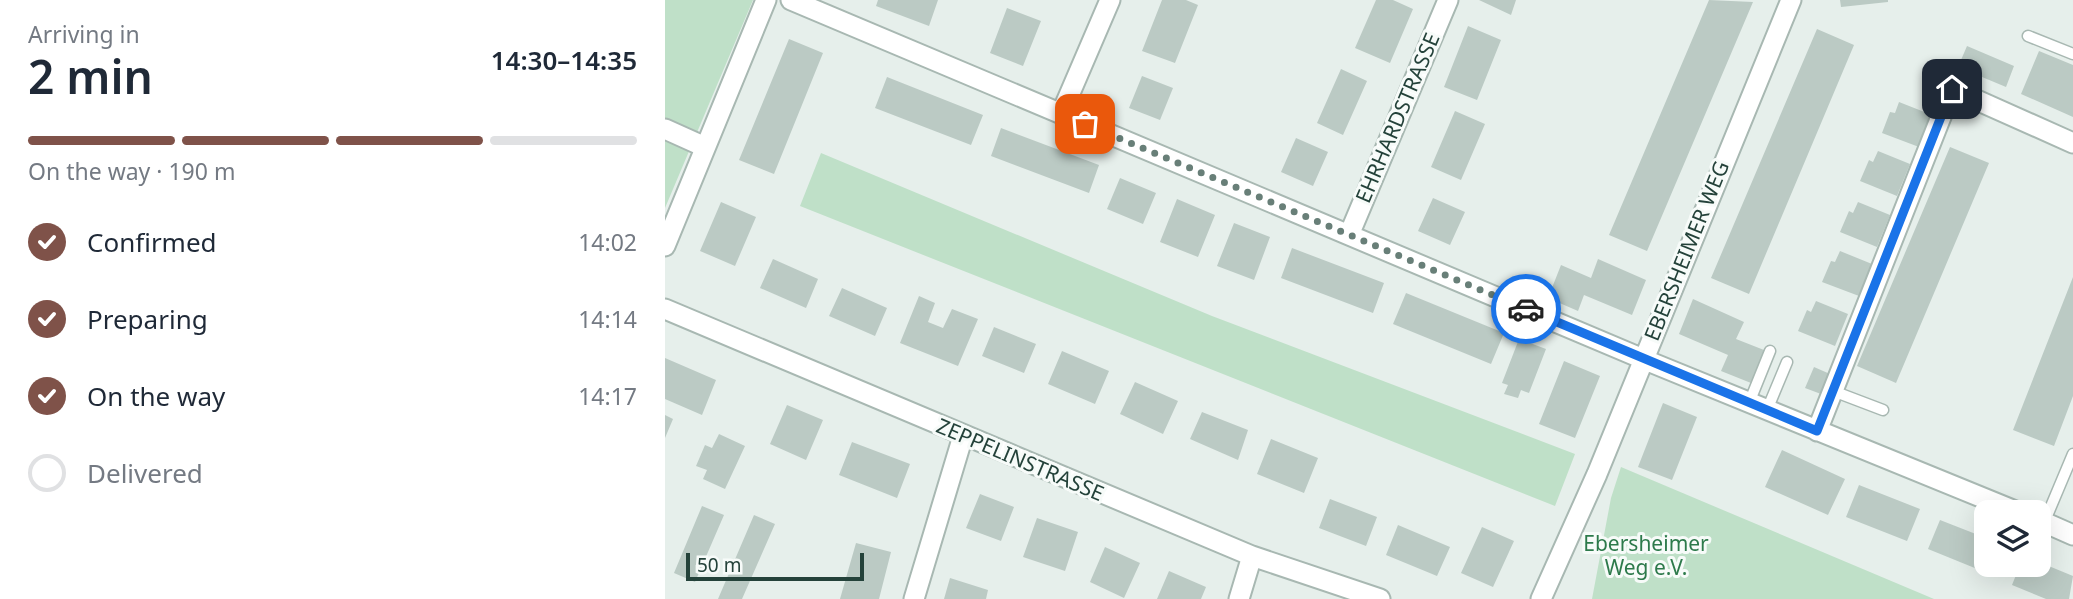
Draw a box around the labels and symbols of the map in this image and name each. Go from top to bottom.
street label: EHRHARDSTRASSE [1349,28,1446,207]
pin [1922,59,1982,119]
pin [1055,94,1115,154]
street label: EBERSHEIMER WEG [1637,157,1735,345]
courier [1491,274,1561,344]
street label: ZEPPELINSTRASSE [932,411,1108,507]
park label: Ebersheimer Weg e.V. [1583,529,1709,581]
scale bar [686,550,865,582]

